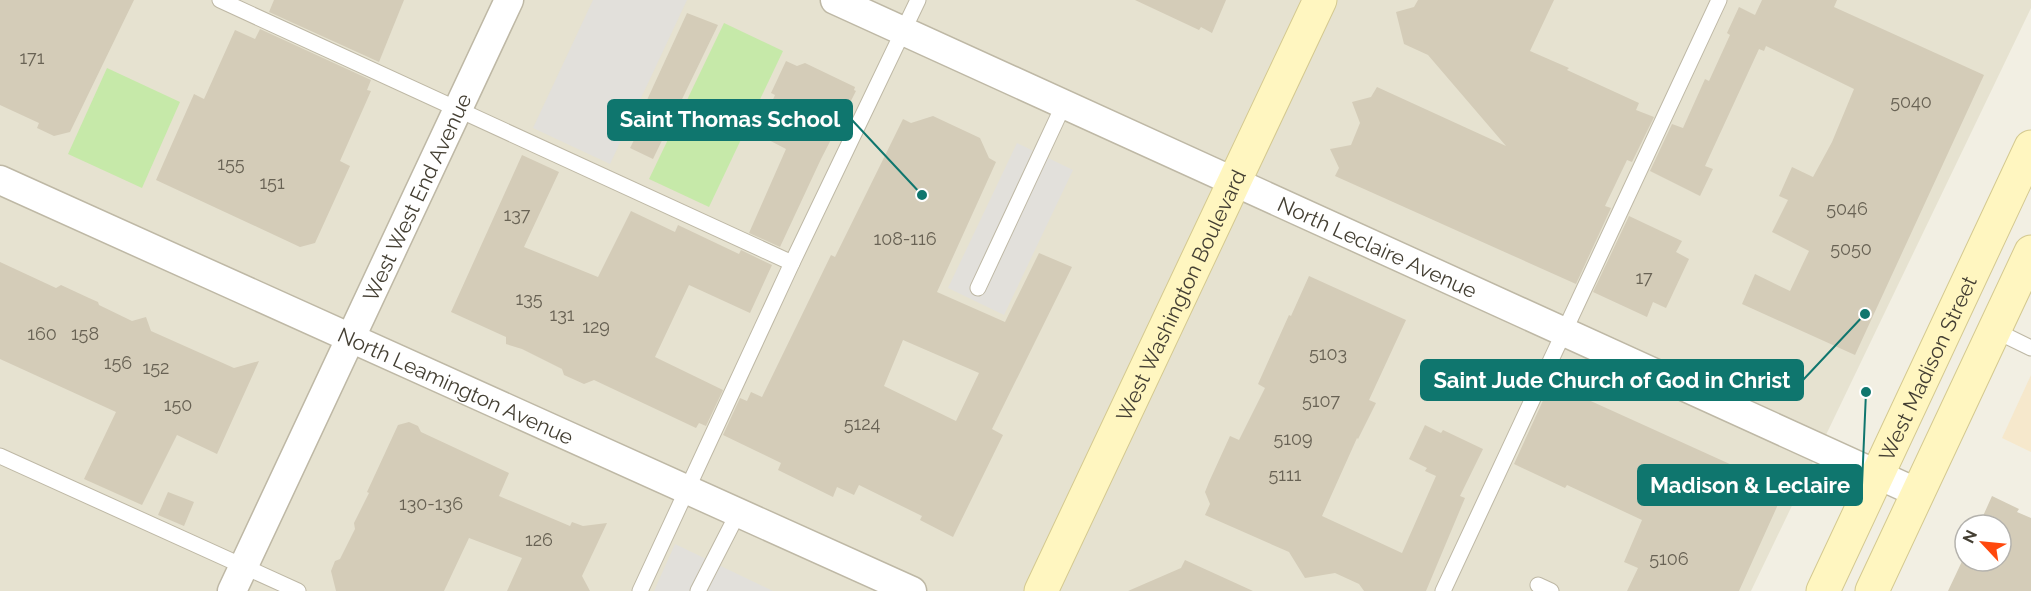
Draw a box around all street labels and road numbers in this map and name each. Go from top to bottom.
street label: West West End Avenue [357,89,476,305]
street label: West Washington Boulevard [1110,165,1251,425]
street label: North Leclaire Avenue [1274,191,1481,303]
street label: West Madison Street [1873,272,1981,465]
street label: North Leamington Avenue [334,322,577,449]

